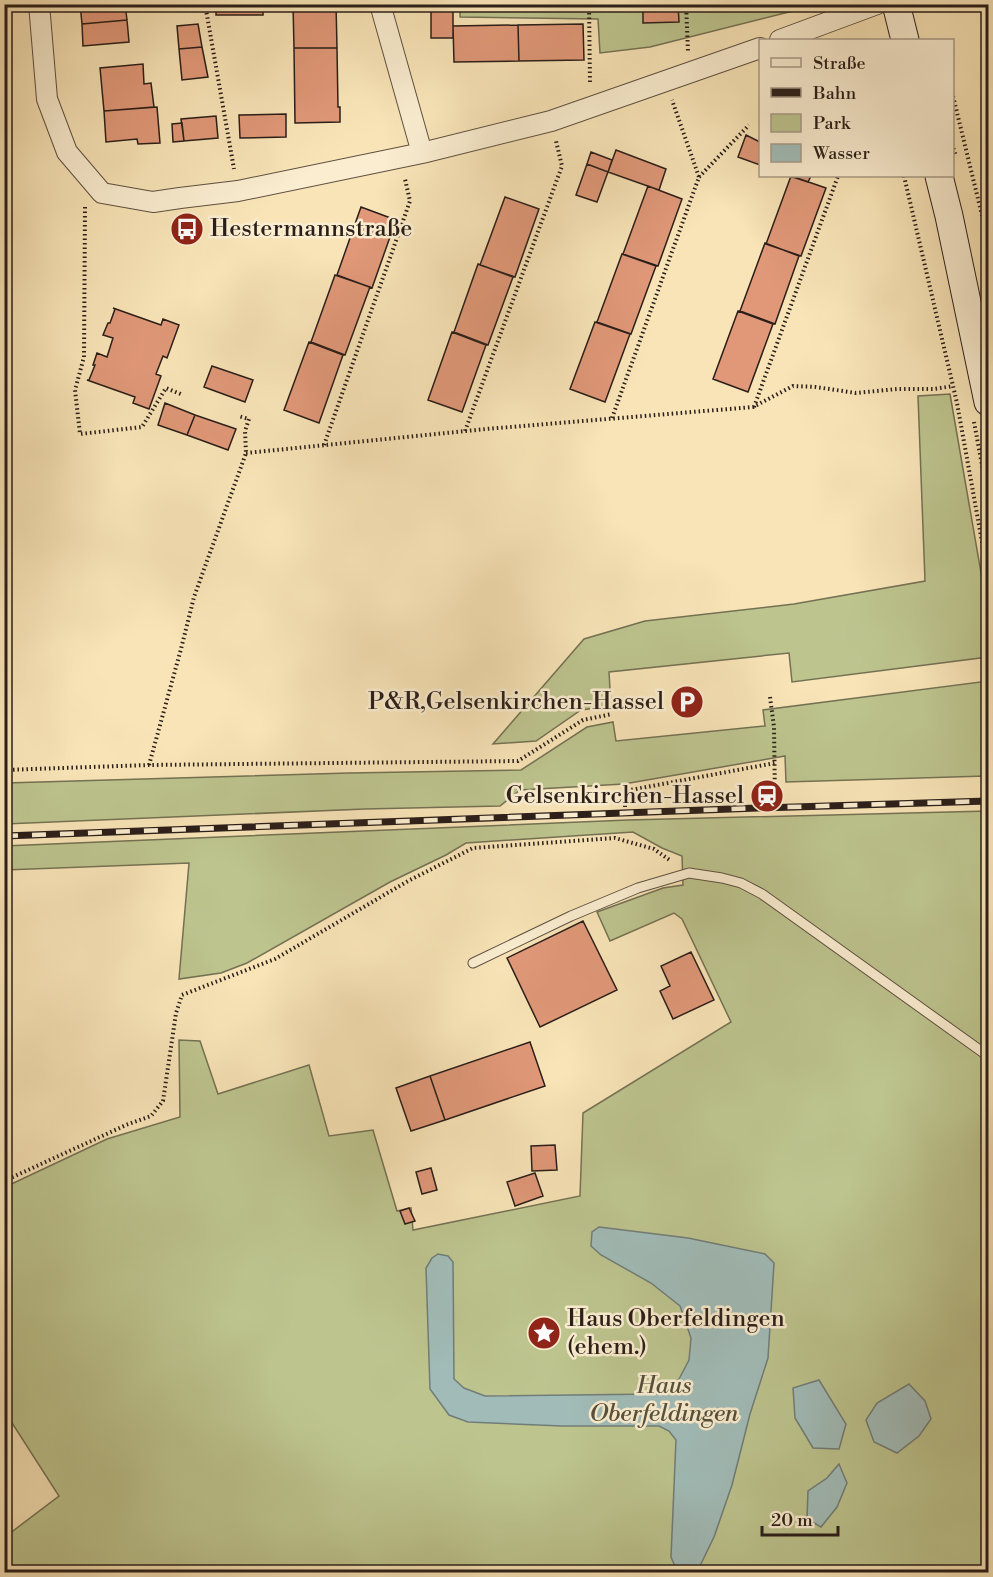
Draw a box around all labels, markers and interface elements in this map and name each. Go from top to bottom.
legend [759,39,954,177]
text: Straße [813,52,866,75]
text: Bahn [812,82,856,105]
text: Park [813,112,852,135]
text: Wasser [812,142,870,165]
bus stop icon: Hestermannstraße [169,211,205,247]
place label: Hestermannstraße [210,214,412,244]
parking icon: P&R,Gelsenkirchen-Hassel [669,684,705,720]
place label: P&R,Gelsenkirchen-Hassel [368,687,664,717]
station icon: Gelsenkirchen-Hassel [749,778,785,814]
place label: Gelsenkirchen-Hassel [506,781,744,811]
place label: Haus Oberfeldingen (ehem.) [567,1304,785,1362]
place icon: Haus Oberfeldingen (ehem.) [526,1315,562,1351]
park label: Haus Oberfeldingen [589,1371,739,1429]
scale bar [762,1499,838,1537]
text: 20 m [771,1509,813,1532]

